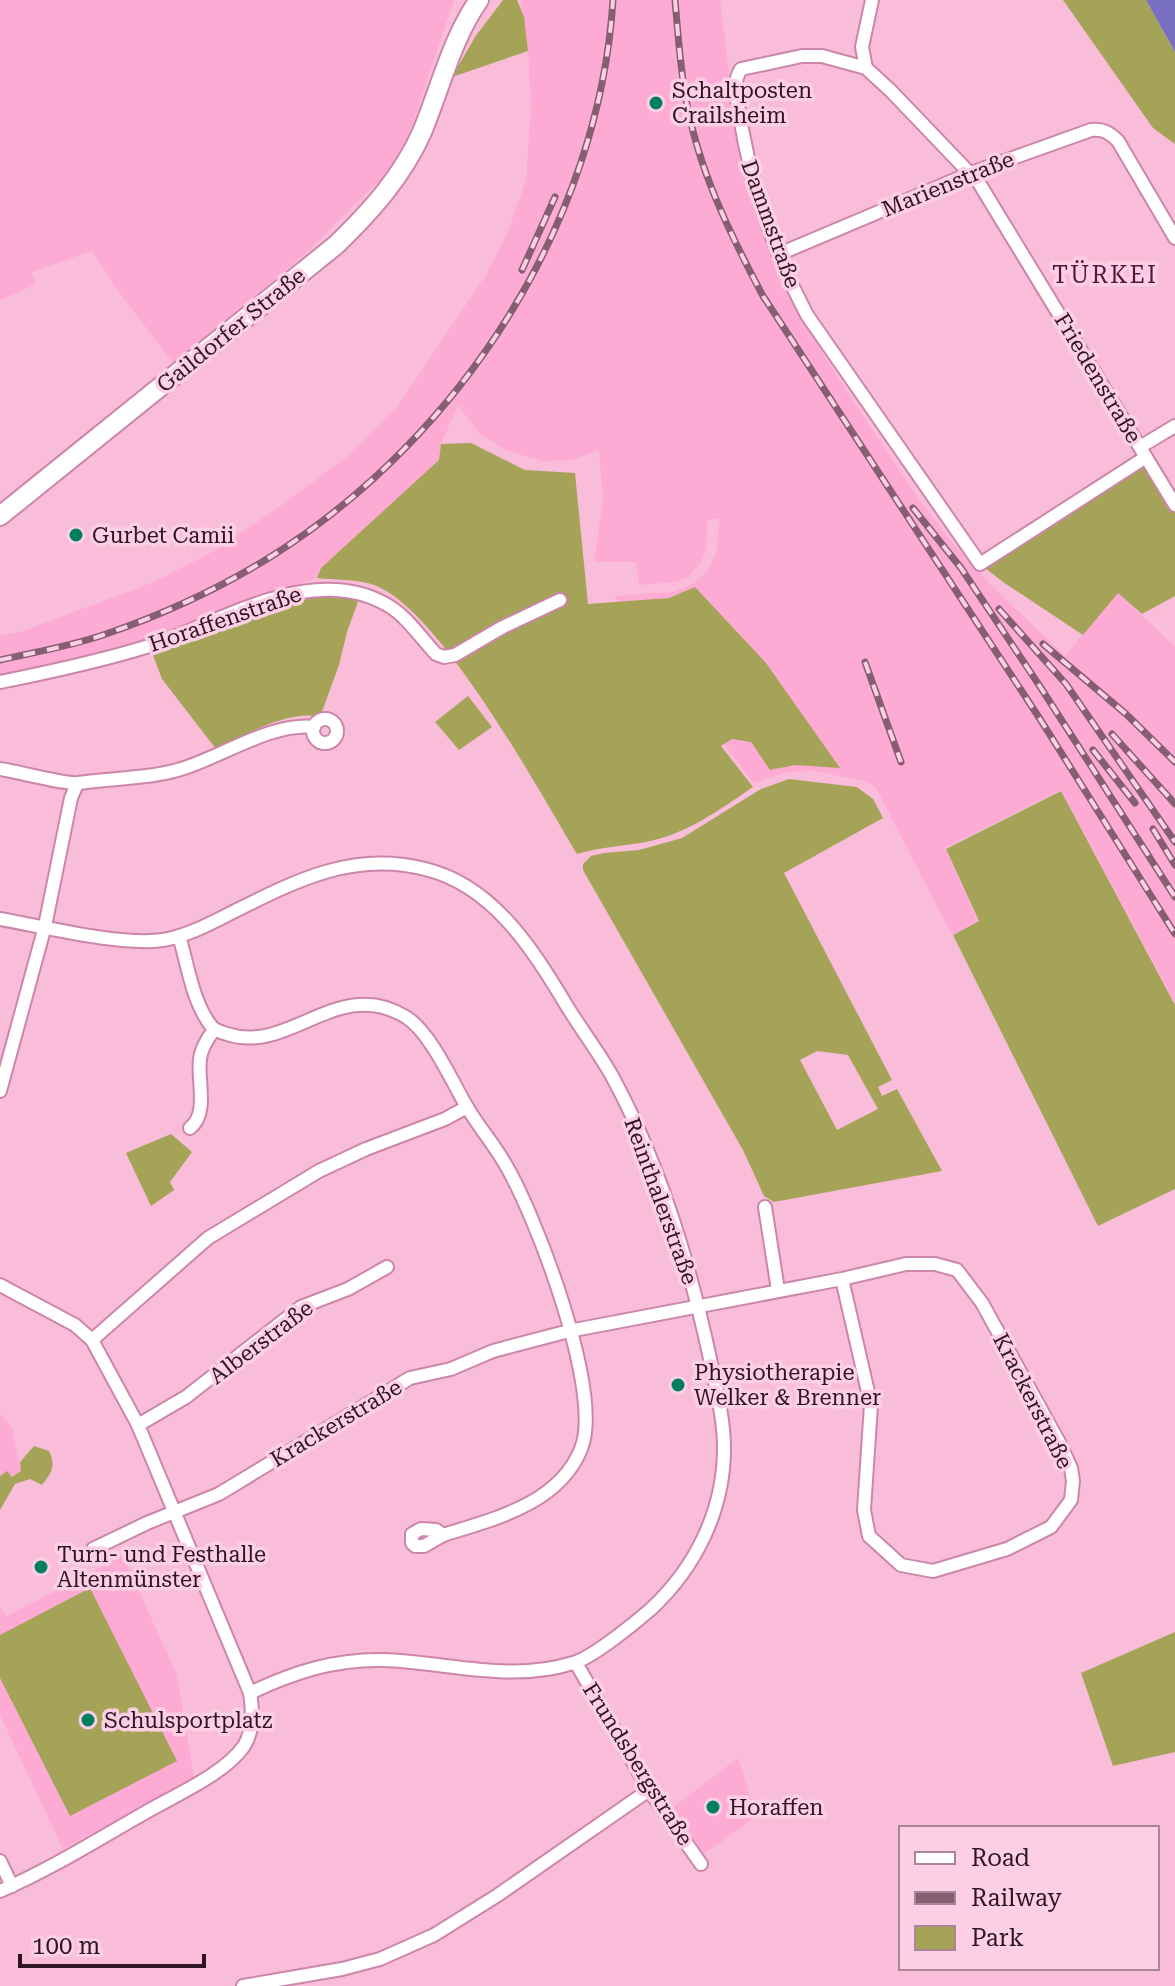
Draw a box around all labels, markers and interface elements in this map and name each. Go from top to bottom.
place label: Schaltposten Crailsheim [672,78,812,128]
marker: Schaltposten Crailsheim [647,94,665,112]
street label: Marienstraße [878,146,1018,222]
street label: Dammstraße [736,157,806,291]
district label: TÜRKEI [1052,260,1158,289]
street label: Gaildorfer Straße [152,263,310,397]
street label: Friedenstraße [1049,309,1147,447]
place label: Gurbet Camii [92,523,234,548]
marker: Gurbet Camii [67,526,85,544]
street label: Horaffenstraße [145,581,305,657]
street label: Reinthalerstraße [619,1114,703,1288]
street label: Alberstraße [204,1295,318,1389]
street label: Krackerstraße [988,1329,1078,1473]
place label: Physiotherapie Welker & Brenner [694,1360,881,1410]
street label: Krackerstraße [266,1374,406,1472]
marker: Physiotherapie Welker & Brenner [669,1376,687,1394]
place label: Turn- und Festhalle Altenmünster [57,1542,266,1592]
marker: Turn- und Festhalle Altenmünster [32,1558,50,1576]
street label: Frundsbergstraße [578,1678,698,1850]
place label: Schulsportplatz [104,1708,272,1733]
marker: Schulsportplatz [79,1711,97,1729]
place label: Horaffen [729,1795,824,1820]
marker: Horaffen [704,1798,722,1816]
legend [899,1826,1159,1970]
text: Road [971,1844,1030,1872]
text: Railway [971,1884,1062,1912]
scale bar [20,1918,204,1968]
text: Park [971,1924,1024,1952]
text: 100 m [32,1932,100,1960]

